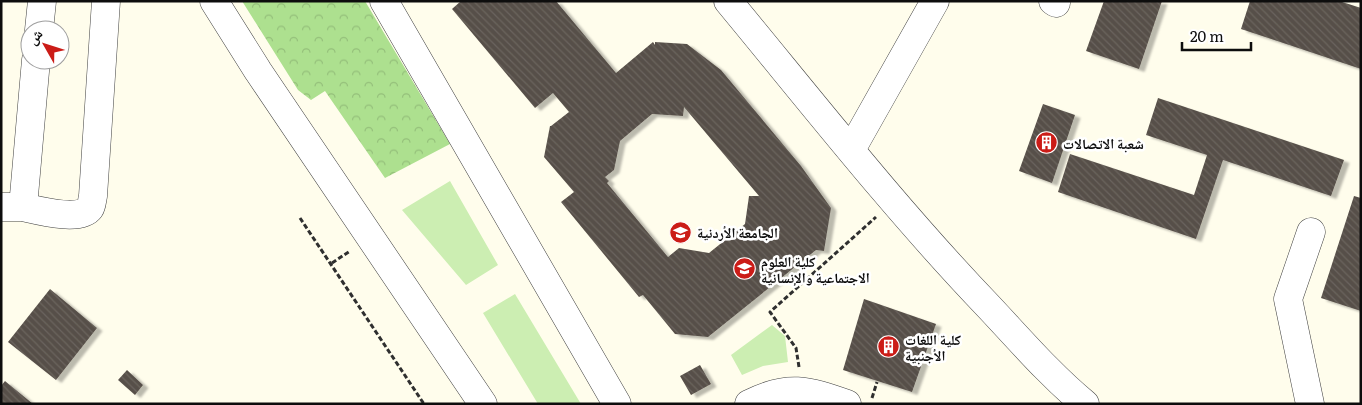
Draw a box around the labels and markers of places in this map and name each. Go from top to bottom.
building icon: شعبة الاتصالات [1035,131,1059,155]
place label: شعبة الاتصالات [1063,133,1144,153]
school or university icon: الجامعة الأردنية [669,220,693,244]
place label: الجامعة الأردنية [697,222,778,242]
place label: كلية العلوم الاجتماعية والإنسانية [761,251,870,287]
school or university icon: كلية العلوم الاجتماعية والإنسانية [733,257,757,281]
place label: كلية اللغات الأجنبية [905,329,961,365]
building icon: كلية اللغات الأجنبية [877,335,901,359]

